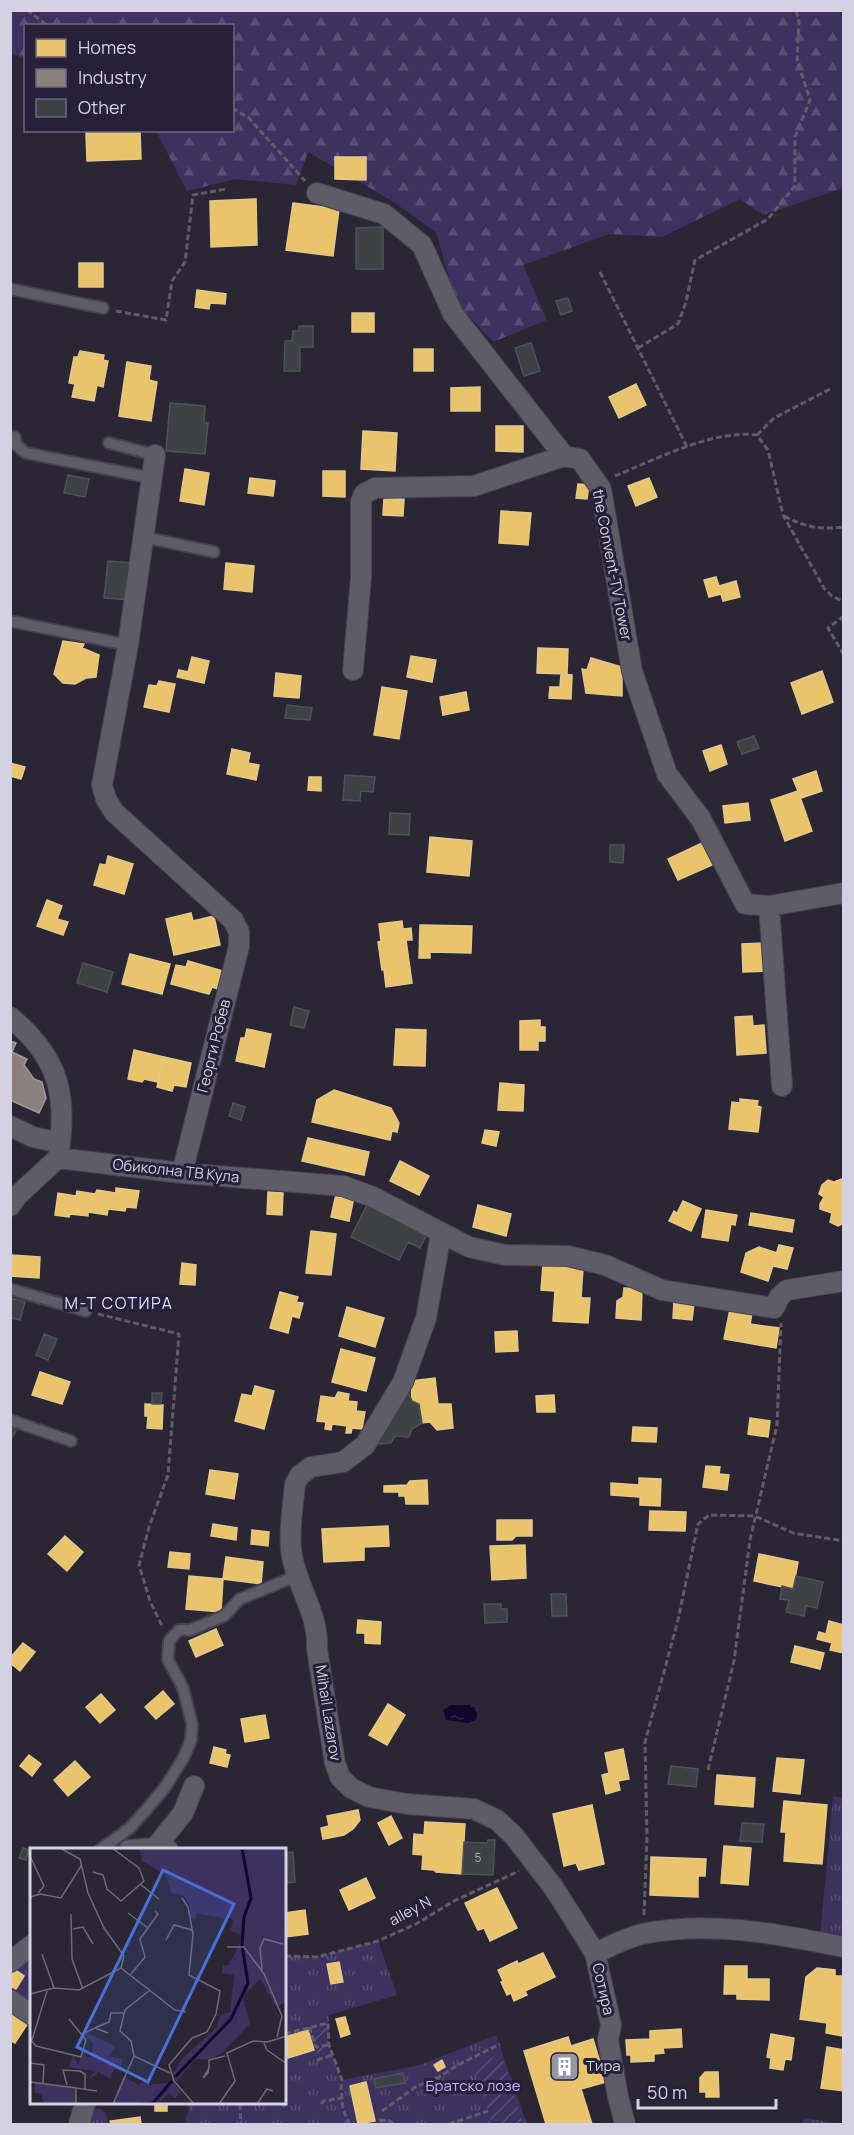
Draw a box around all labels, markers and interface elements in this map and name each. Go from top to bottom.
legend [24,24,234,132]
text: Homes [78,35,136,59]
text: Industry [78,65,147,89]
text: Other [78,95,126,119]
street label: the Convent-TV Tower [588,487,638,643]
street label: Георги Робев [192,997,235,1095]
street label: Обиколна ТВ Кула [112,1153,240,1188]
district label: М-Т СОТИРА [65,1292,173,1314]
street label: Mihail Lazarov [311,1664,346,1763]
inset map [30,1848,286,2105]
house number: 5 [475,1849,482,1866]
street label: alley N [385,1891,435,1930]
street label: Сотира [587,1961,620,2017]
building icon: Тира [549,2050,581,2082]
place label: Тира [586,2055,621,2076]
scale bar [638,2072,776,2110]
park label: Братско лозе [426,2075,521,2096]
text: 50 m [647,2080,687,2104]

